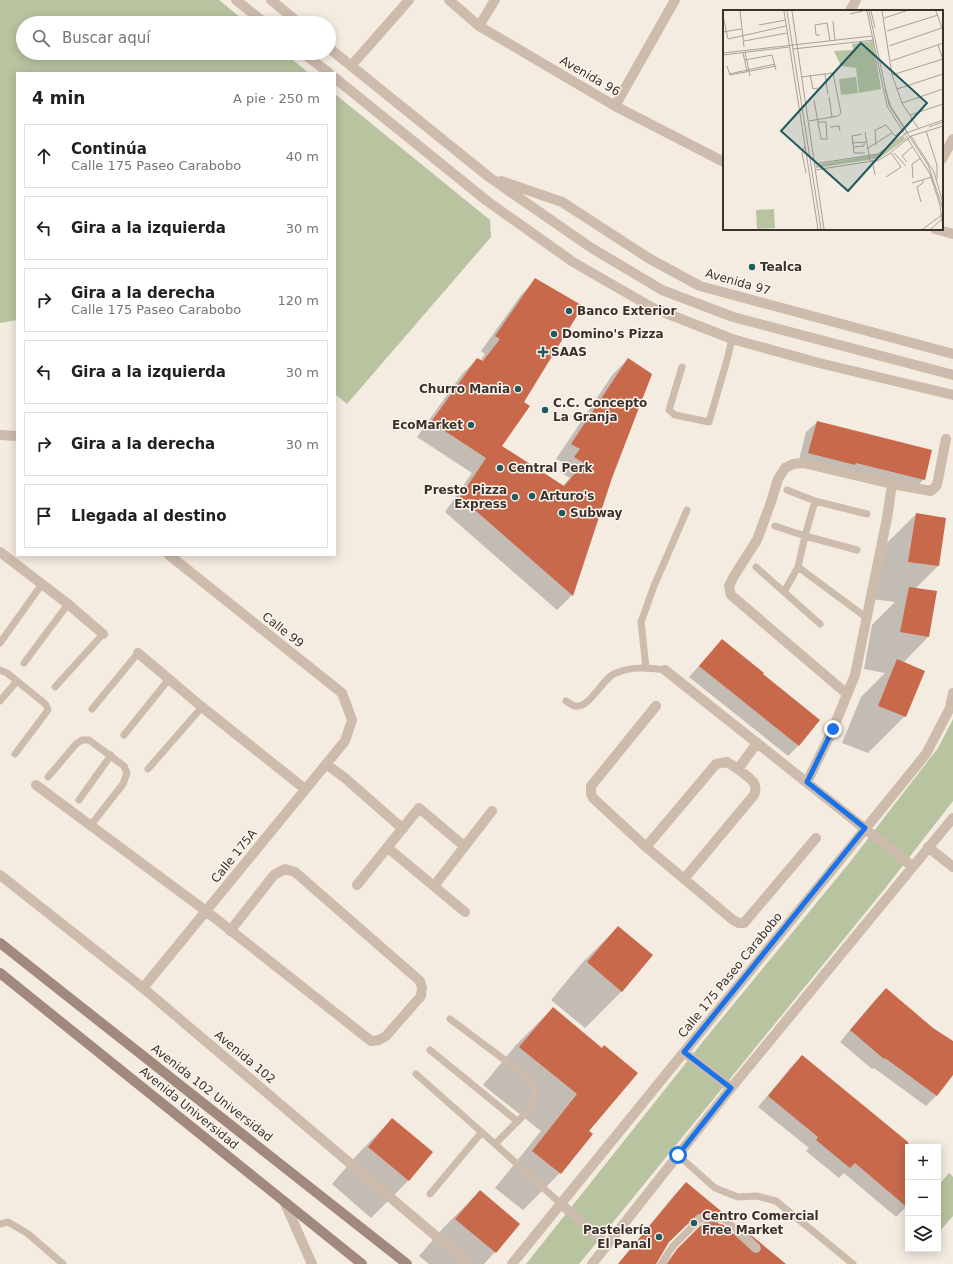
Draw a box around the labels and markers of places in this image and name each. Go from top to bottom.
place label: Tealca [760,260,802,274]
marker: Tealca [747,262,757,272]
place label: Banco Exterior [577,304,676,318]
marker: Banco Exterior [564,306,574,316]
place label: Domino's Pizza [562,327,664,341]
marker: Domino's Pizza [549,329,559,339]
place label: SAAS [551,345,587,359]
marker: SAAS [538,347,548,357]
place label: Churro Mania [419,382,510,396]
marker: Churro Mania [513,384,523,394]
place label: C.C. Concepto La Granja [553,396,647,424]
marker: C.C. Concepto La Granja [540,405,550,415]
place label: EcoMarket [392,418,463,432]
marker: EcoMarket [466,420,476,430]
place label: Central Perk [508,461,593,475]
marker: Central Perk [495,463,505,473]
place label: Presto Pizza Express [424,483,507,511]
place label: Arturo's [540,489,594,503]
marker: Arturo's [527,491,537,501]
marker: Presto Pizza Express [510,492,520,502]
place label: Subway [570,506,623,520]
marker: Subway [557,508,567,518]
place label: Centro Comercial Free Market [702,1209,819,1237]
marker: Centro Comercial Free Market [689,1218,699,1228]
place label: Pastelería El Panal [583,1223,651,1251]
marker: Pastelería El Panal [654,1232,664,1242]

